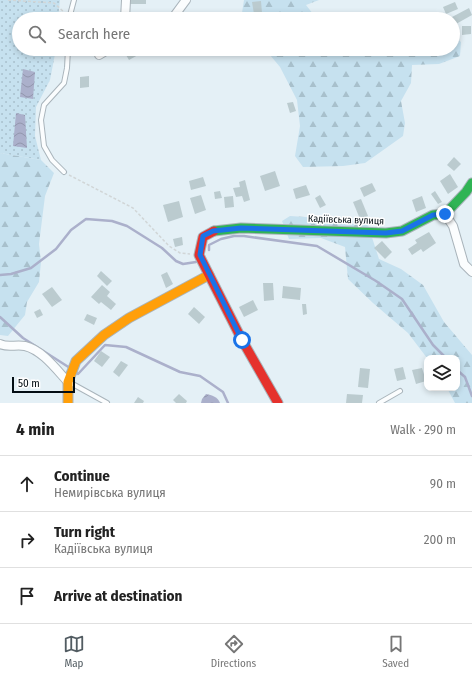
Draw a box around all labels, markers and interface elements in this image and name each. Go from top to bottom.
search box [12,12,460,56]
icon: search [26,23,48,45]
text: Search here [58,25,130,43]
route end [436,205,454,223]
street label: Кадіївська вулиця [308,212,384,227]
route start [233,331,251,349]
map controls [424,355,460,391]
button: layers [424,355,460,391]
scale bar [12,375,75,394]
text: 50 m [18,377,40,390]
text: 4 min [16,419,55,440]
text: Walk · 290 m [390,422,456,437]
text: Continue [54,467,110,485]
icon: ahead [16,473,38,495]
text: 90 m [430,476,456,491]
text: Немирівська вулиця [54,485,166,500]
text: Turn right [54,523,115,541]
icon: right [16,529,38,551]
text: 200 m [424,532,456,547]
text: Кадіївська вулиця [54,541,153,556]
icon: arrive [16,585,38,607]
text: Arrive at destination [54,587,182,605]
tab: Map [63,633,85,670]
tab: Directions [211,633,256,670]
tab: Saved [382,633,409,670]

